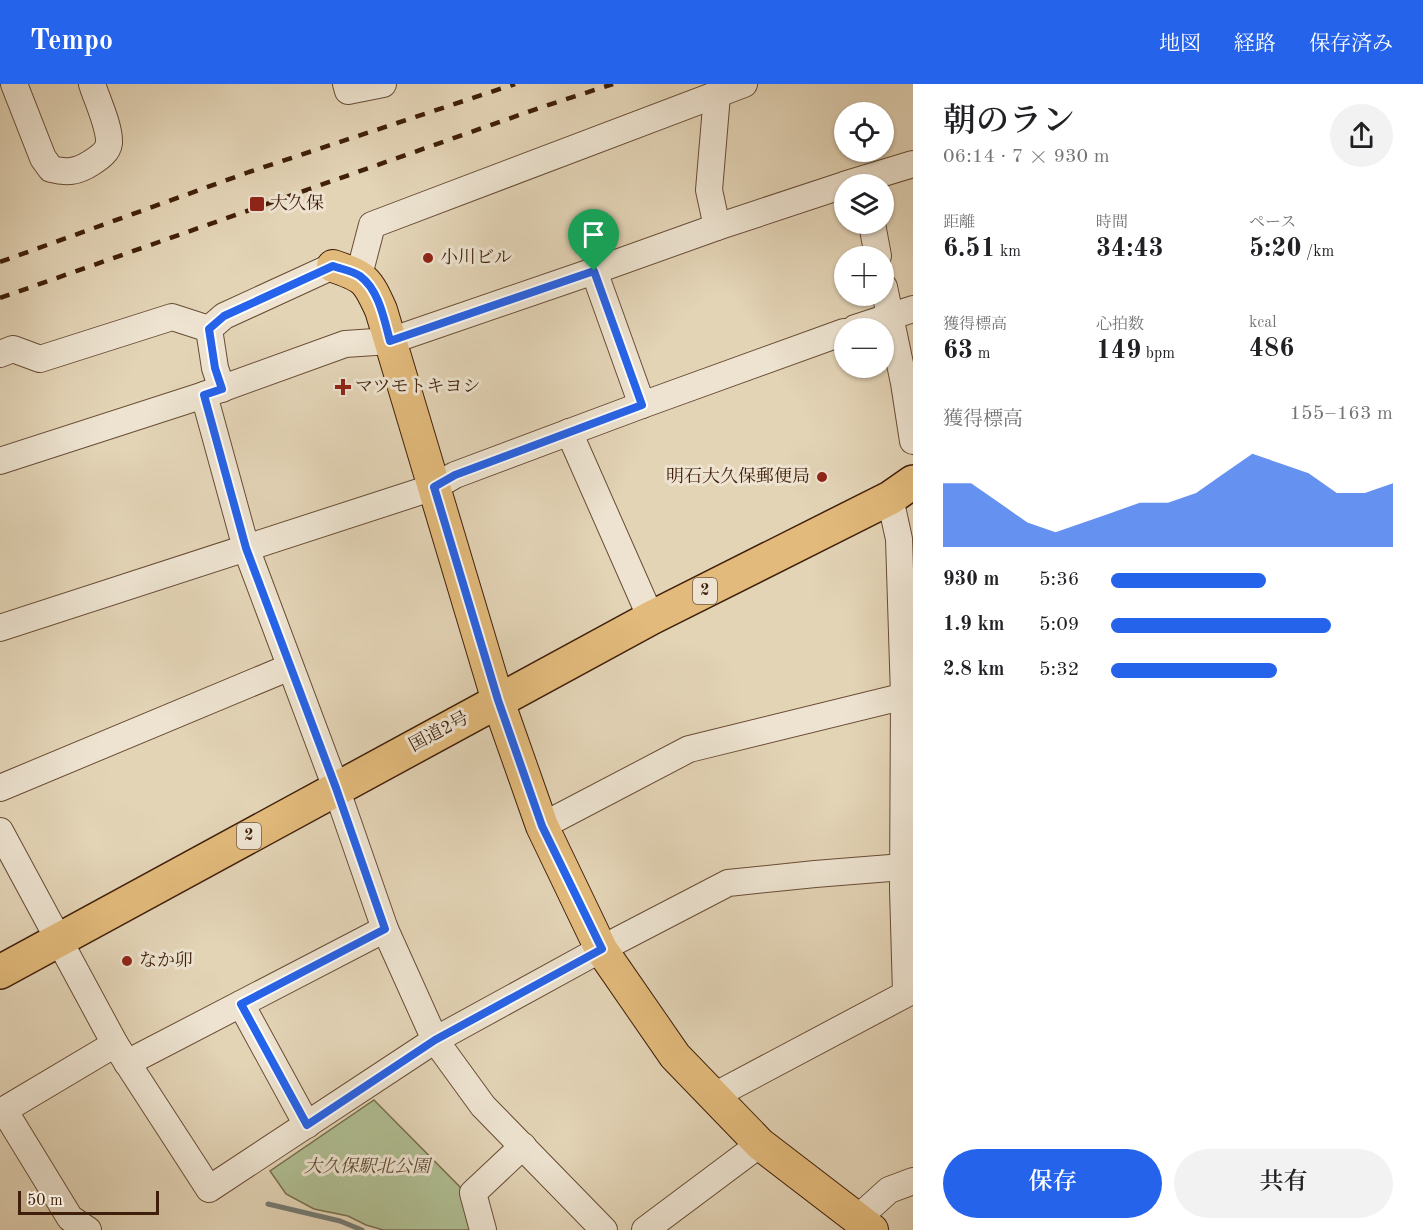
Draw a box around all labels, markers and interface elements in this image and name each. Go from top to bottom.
text: Tempo [30,28,113,56]
text: 地図 [1159,34,1201,55]
text: 経路 [1234,34,1276,55]
text: 保存済み [1309,34,1393,55]
map controls [834,102,894,378]
button: locate [834,102,894,162]
button: share [1330,104,1393,167]
text: 朝のラン [943,106,1075,139]
text: 06:14 · 7 × 930 m [943,147,1110,167]
button: layers [834,174,894,234]
place label: 大久保 [270,193,324,213]
marker: 大久保 [248,195,266,213]
pin [568,209,619,271]
text: 距離 [943,215,975,231]
text: 時間 [1096,215,1128,231]
text: ペース [1249,215,1296,231]
icon: arrive [577,218,610,251]
text: 6.51 [943,236,996,262]
text: 34:43 [1096,236,1164,262]
text: 5:20 [1249,236,1302,262]
text: km [996,244,1021,260]
text: /km [1302,244,1334,260]
button: + [834,246,894,306]
place label: 小川ビル [440,248,512,267]
marker: 小川ビル [421,251,435,265]
text: kcal [1249,315,1277,331]
text: 獲得標高 [943,317,1007,333]
text: 心拍数 [1096,317,1144,333]
button: − [834,318,894,378]
text: 486 [1249,336,1294,362]
text: 63 [943,338,973,364]
text: 149 [1096,338,1141,364]
text: m [973,346,990,362]
text: bpm [1141,346,1175,362]
place label: マツモトキヨシ [355,378,480,396]
marker: マツモトキヨシ [336,380,350,394]
text: 155–163 m [1290,404,1393,424]
text: 獲得標高 [943,410,1023,430]
place label: 明石大久保郵便局 [666,466,810,486]
marker: 明石大久保郵便局 [815,470,829,484]
text: 930 m [943,570,999,590]
text: 5:36 [1039,570,1079,590]
road number: 2 [693,578,717,604]
text: 1.9 km [943,615,1005,635]
text: 5:09 [1039,615,1079,635]
text: 2.8 km [943,660,1005,680]
text: 5:32 [1039,660,1079,680]
street label: 国道2号 [405,707,472,755]
road number: 2 [237,823,261,849]
place label: なか卯 [139,950,193,970]
marker: なか卯 [120,954,134,968]
button: 保存 [943,1149,1162,1218]
button: 共有 [1174,1149,1393,1218]
park label: 大久保駅北公園 [304,1156,433,1176]
scale bar [18,1188,159,1216]
text: 50 m [27,1193,63,1209]

